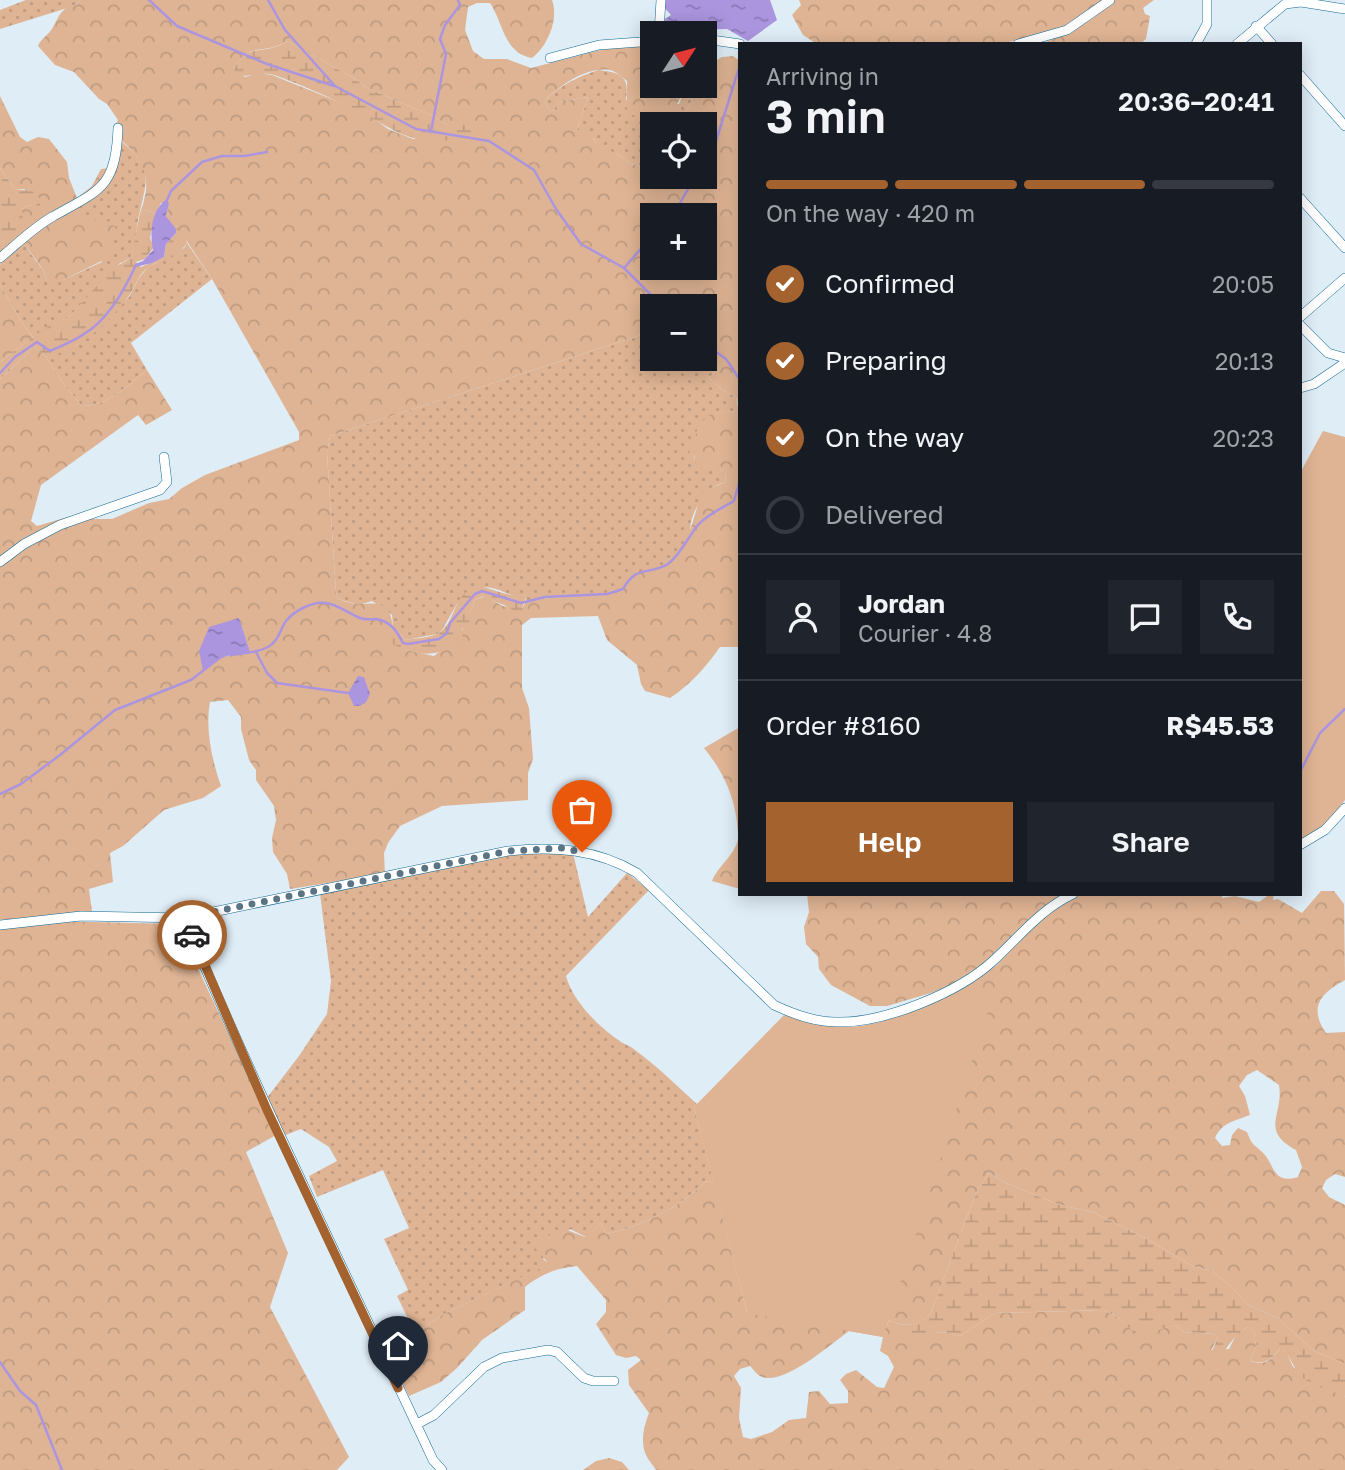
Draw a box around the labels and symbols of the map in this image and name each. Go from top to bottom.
north arrow [640,21,718,98]
pin [552,780,612,852]
courier [157,900,227,970]
pin [368,1316,428,1388]

